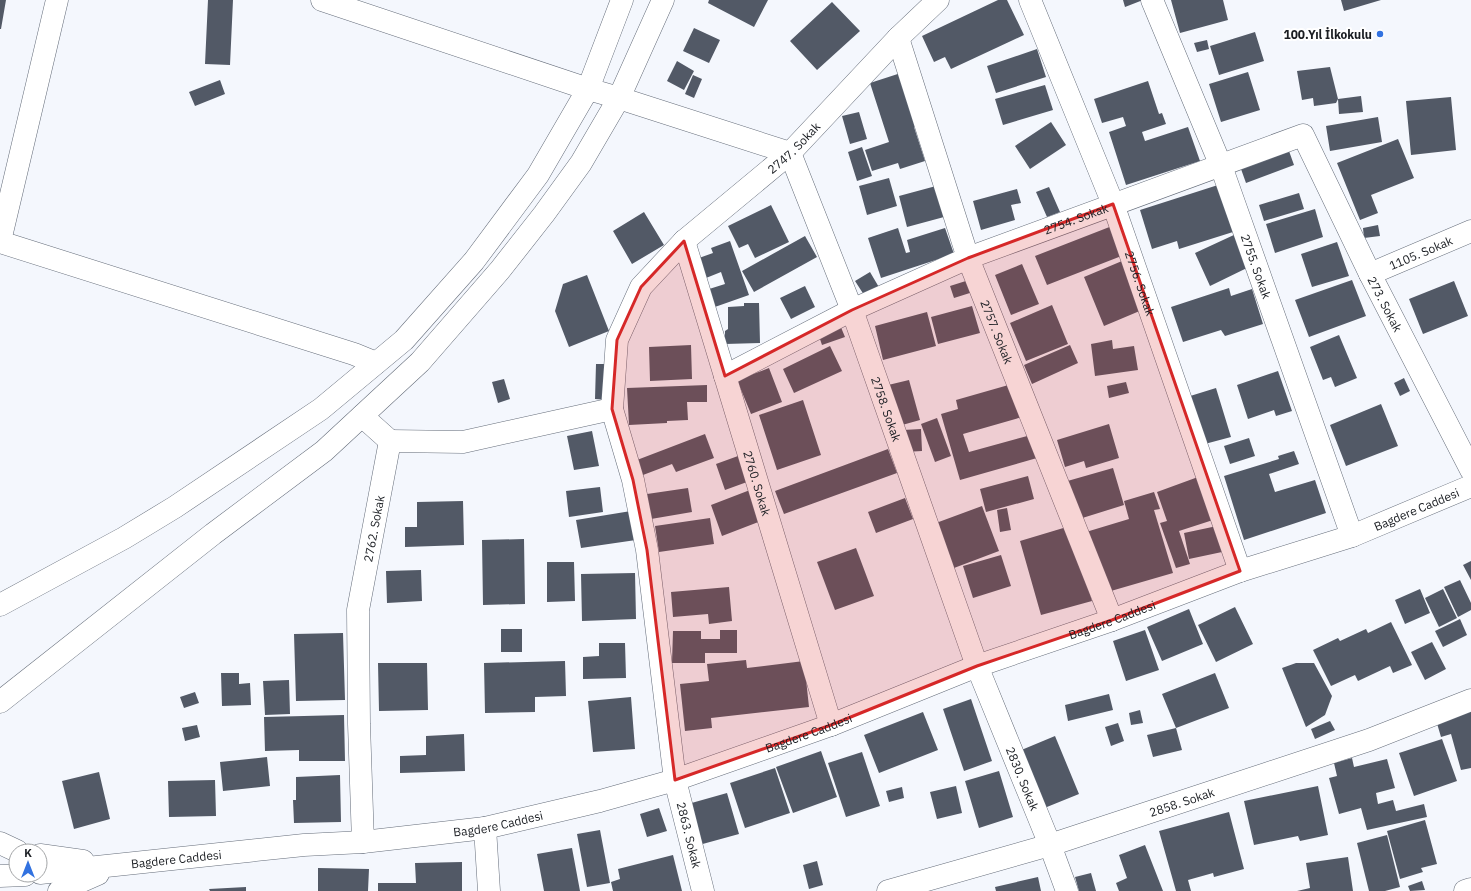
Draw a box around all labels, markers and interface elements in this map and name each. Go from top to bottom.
place label: 100.Yıl İlkokulu [1283,27,1372,42]
marker: 100.Yıl İlkokulu [1375,29,1385,39]
street label: 2747. Sokak [764,118,823,176]
street label: 2754. Sokak [1041,200,1111,237]
street label: 2755. Sokak [1238,232,1275,301]
street label: 1105. Sokak [1387,232,1455,273]
street label: 2756. Sokak [1122,249,1159,318]
street label: 273. Sokak [1365,274,1406,335]
street label: 2757. Sokak [978,297,1017,366]
street label: 2758. Sokak [868,374,905,444]
street label: 2760. Sokak [741,449,775,518]
street label: Bagdere Caddesi [1371,484,1461,534]
street label: 2762. Sokak [360,493,387,563]
street label: Bagdere Caddesi [1067,597,1157,642]
street label: Bagdere Caddesi [763,710,854,755]
street label: 2830. Sokak [1003,744,1043,813]
street label: 2858. Sokak [1147,784,1217,819]
street label: 2863. Sokak [674,800,705,870]
street label: Bagdere Caddesi [452,807,544,839]
north arrow [8,843,48,883]
text: K [24,846,32,860]
street label: Bagdere Caddesi [130,846,222,871]

